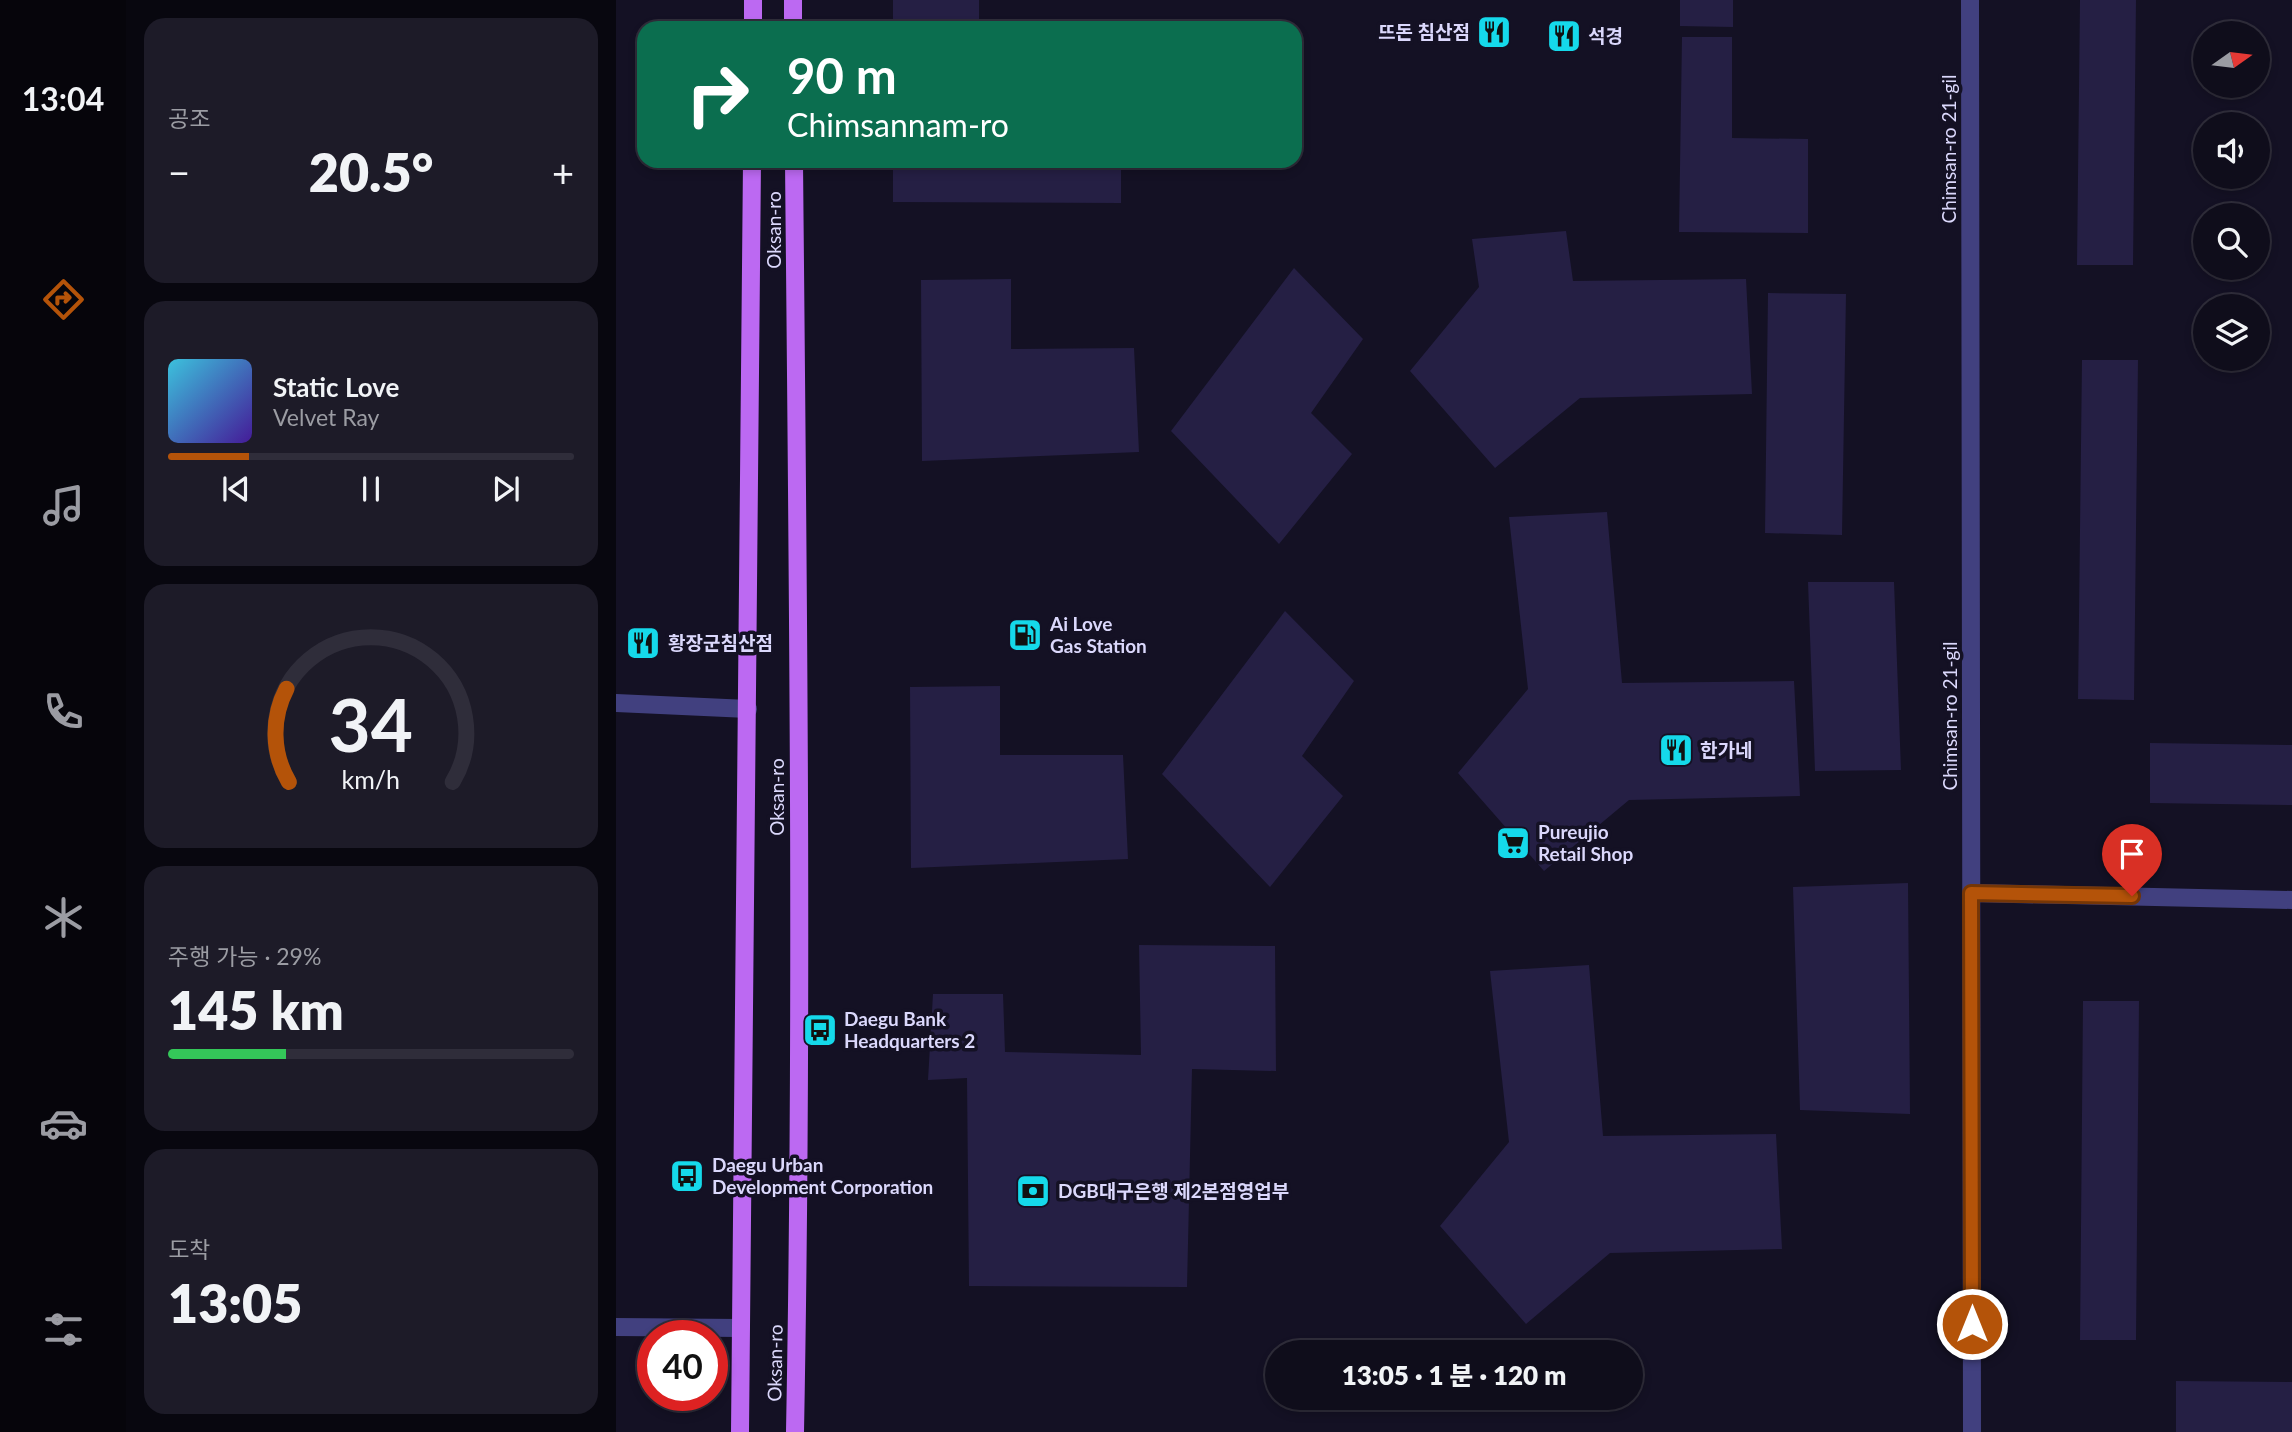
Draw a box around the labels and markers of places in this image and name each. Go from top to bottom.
restaurant icon: 뜨돈 침산점 [1475,13,1513,51]
restaurant icon: 석경 [1545,17,1583,55]
place label: 뜨돈 침산점 [1378,20,1470,43]
place label: 석경 [1588,24,1623,47]
place label: Ai Love Gas Station [1049,612,1147,657]
fuel station icon: Ai Love Gas Station [1006,616,1044,654]
restaurant icon: 황장군침산점 [624,624,662,662]
place label: 황장군침산점 [668,631,773,654]
restaurant icon: 한가네 [1657,731,1695,769]
place label: 한가네 [1700,738,1752,761]
place label: Pureujio Retail Shop [1538,820,1633,865]
supermarket icon: Pureujio Retail Shop [1494,824,1532,862]
pin [2102,824,2162,896]
place label: Daegu Bank Headquarters 2 [844,1007,975,1052]
bus stop icon: Daegu Bank Headquarters 2 [801,1011,839,1049]
place label: Daegu Urban Development Corporation [712,1153,933,1198]
bus stop icon: Daegu Urban Development Corporation [668,1157,706,1195]
bank icon: DGB대구은행 제2본점영업부 [1014,1172,1052,1210]
place label: DGB대구은행 제2본점영업부 [1058,1179,1289,1202]

